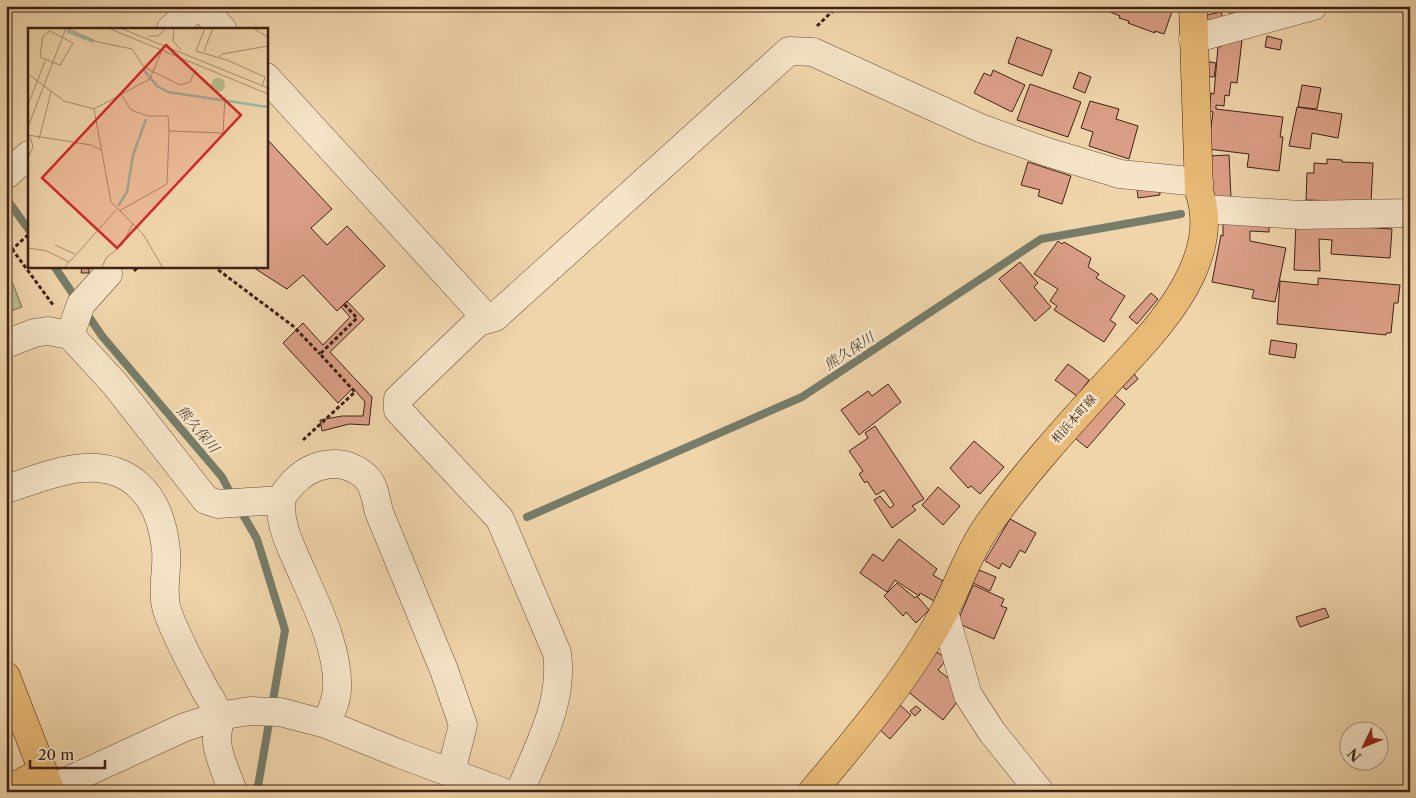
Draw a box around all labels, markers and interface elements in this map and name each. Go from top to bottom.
inset map [28,28,268,268]
water label: 熊久保川 [821,327,879,374]
street label: 相浜本町線 [1048,391,1099,446]
water label: 熊久保川 [173,402,224,458]
north arrow [1338,720,1388,770]
scale bar [30,738,105,770]
text: N [1344,744,1365,765]
text: 20 m [38,745,74,764]

